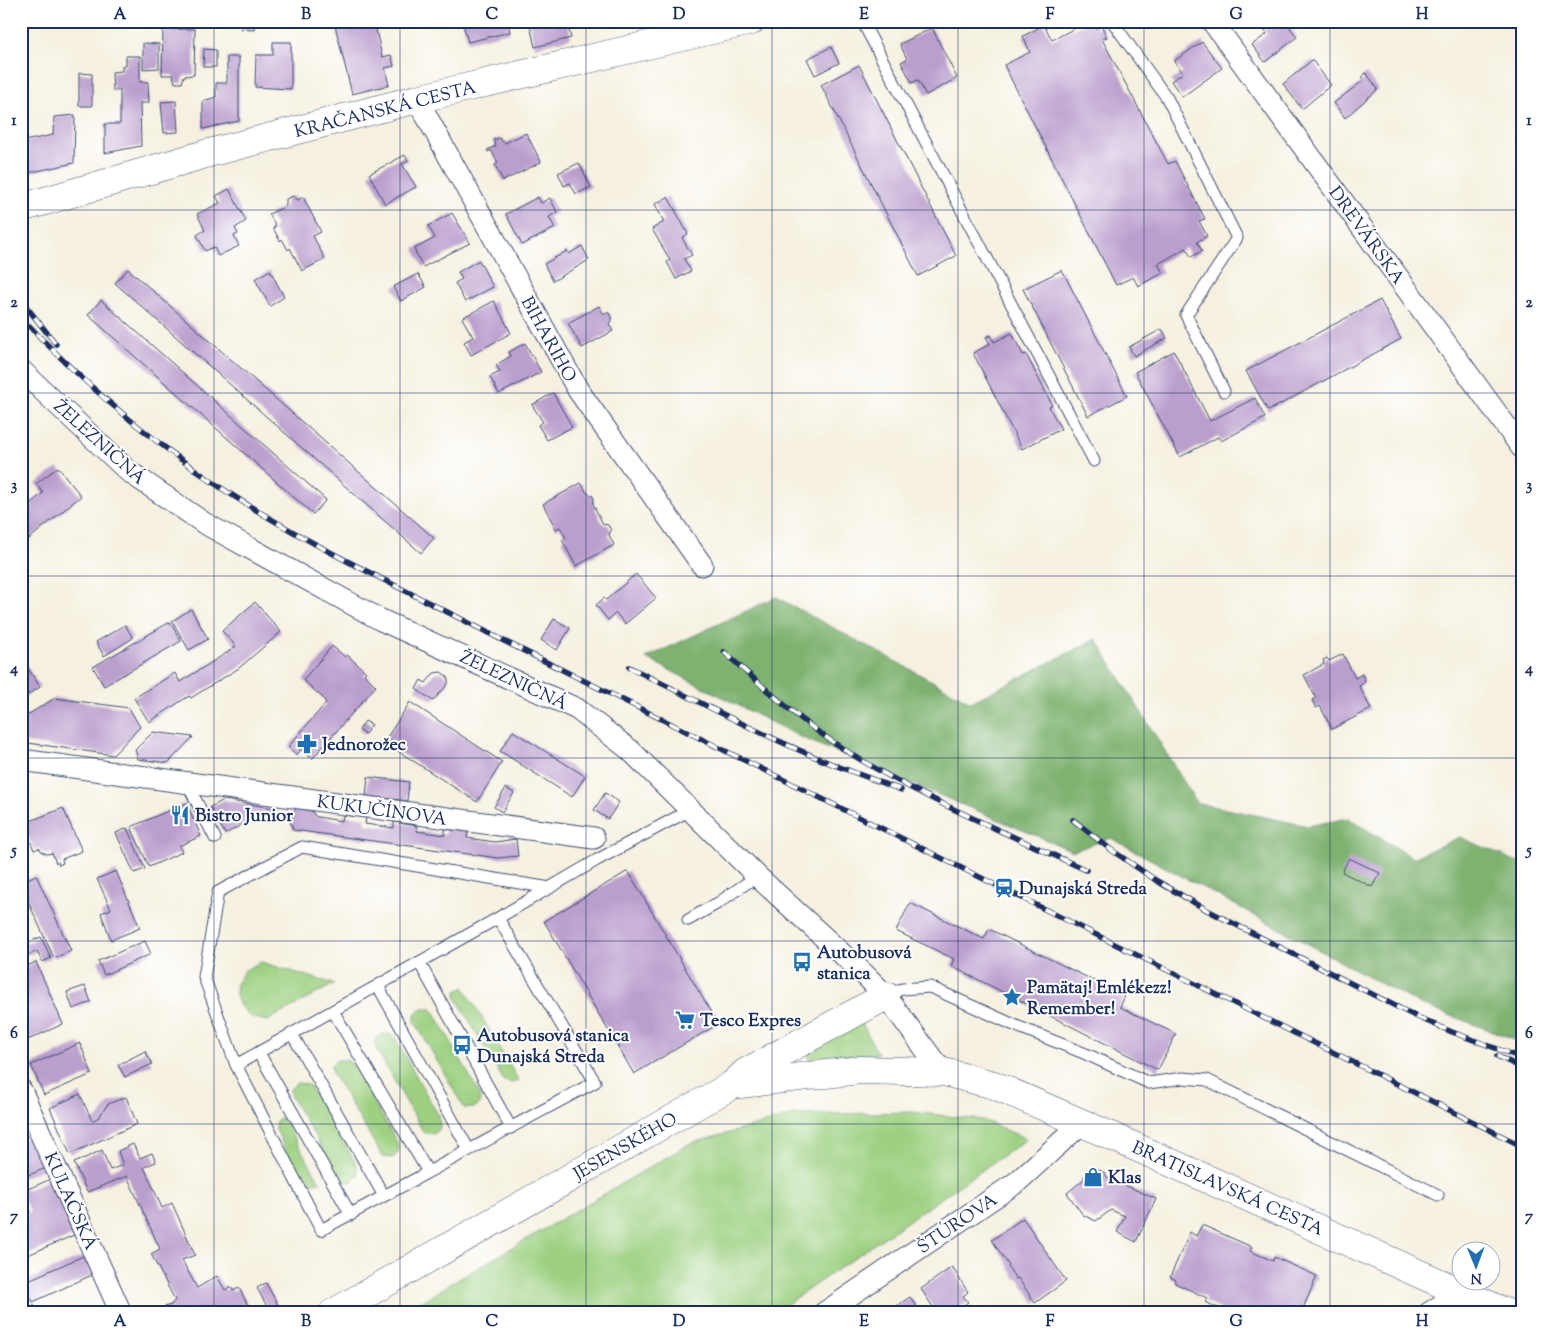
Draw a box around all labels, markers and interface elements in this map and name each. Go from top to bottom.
text: A [114,4,127,27]
text: B [301,4,311,27]
text: C [486,4,499,27]
text: D [673,4,686,27]
text: E [859,4,869,27]
text: F [1046,4,1055,27]
text: G [1229,4,1243,27]
text: H [1416,4,1429,27]
street label: KRAČANSKÁ CESTA [292,75,479,146]
text: 1 [11,110,17,133]
text: 1 [1526,110,1532,133]
street label: DREVÁRSKA [1321,182,1410,291]
text: 2 [10,292,18,315]
street label: BIHARIHO [513,292,582,388]
text: 2 [1525,292,1533,315]
street label: ŽELEZNIČNÁ [47,394,152,492]
text: 3 [11,475,18,498]
text: 3 [1526,475,1533,498]
street label: ŽELEZNIČNÁ [455,645,572,718]
text: 4 [9,658,18,681]
text: 4 [1524,658,1533,681]
pharmacy icon: Jednorožec [296,733,318,755]
place label: Jednorožec [320,733,407,759]
street label: KUKUČÍNOVA [315,789,449,834]
restaurant icon: Bistro Junior [169,804,191,826]
place label: Bistro Junior [195,804,293,830]
text: 5 [9,840,17,863]
text: 5 [1524,840,1532,863]
station icon: Dunajská Streda [993,877,1015,899]
place label: Dunajská Streda [1019,877,1148,903]
place label: Autobusová stanica [817,941,912,988]
bus stop icon: Autobusová stanica [791,951,813,973]
place label: Pamätaj! Emlékezz! Remember! [1027,976,1172,1023]
place icon: Pamätaj! Emlékezz! Remember! [1001,986,1023,1008]
supermarket icon: Tesco Expres [674,1009,696,1031]
place label: Tesco Expres [700,1009,801,1035]
text: 6 [10,1023,18,1046]
text: 6 [1525,1023,1533,1046]
place label: Autobusová stanica Dunajská Streda [477,1024,630,1071]
bus stop icon: Autobusová stanica Dunajská Streda [451,1034,473,1056]
street label: JESENSKÉHO [568,1107,683,1189]
street label: BRATISLAVSKÁ CESTA [1127,1136,1328,1244]
street label: KULAČSKÁ [36,1148,103,1255]
shop icon: Klas [1082,1166,1104,1188]
place label: Klas [1108,1166,1141,1192]
street label: ŠTÚROVA [912,1187,1004,1261]
text: 7 [10,1206,19,1229]
text: 7 [1525,1206,1534,1229]
north arrow [1450,1242,1500,1292]
text: N [1470,1267,1482,1287]
text: A [114,1311,127,1334]
text: B [301,1311,311,1334]
text: C [486,1311,499,1334]
text: D [673,1311,686,1334]
text: E [859,1311,869,1334]
text: F [1046,1311,1055,1334]
text: G [1229,1311,1243,1334]
text: H [1416,1311,1429,1334]

